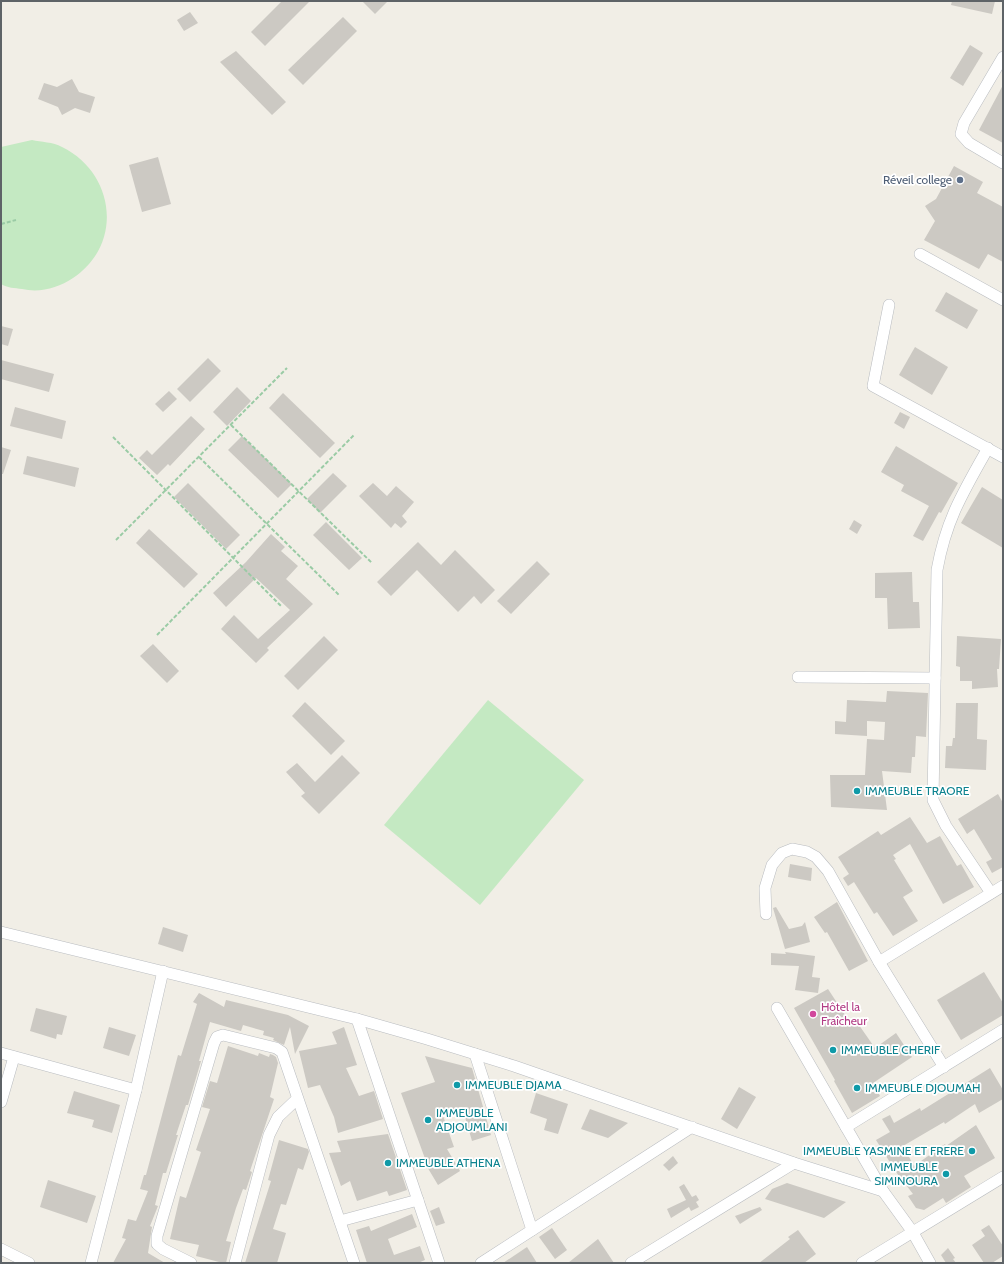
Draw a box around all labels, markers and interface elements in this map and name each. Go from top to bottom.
place label: Réveil college [883,172,952,187]
marker: Réveil college [955,175,965,185]
place label: IMMEUBLE TRAORE [865,783,970,798]
marker: IMMEUBLE TRAORE [852,786,862,796]
place label: Hôtel la Fraîcheur [821,999,867,1028]
marker: Hôtel la Fraîcheur [808,1009,818,1019]
place label: IMMEUBLE CHERIF [841,1042,941,1057]
marker: IMMEUBLE CHERIF [828,1045,838,1055]
place label: IMMEUBLE DJAMA [465,1077,562,1092]
marker: IMMEUBLE DJAMA [452,1080,462,1090]
place label: IMMEUBLE DJOUMAH [865,1080,981,1095]
marker: IMMEUBLE DJOUMAH [852,1083,862,1093]
place label: IMMEUBLE ADJOUMLANI [436,1105,508,1134]
marker: IMMEUBLE ADJOUMLANI [423,1115,433,1125]
place label: IMMEUBLE YASMINE ET FRERE [803,1143,964,1158]
marker: IMMEUBLE YASMINE ET FRERE [967,1146,977,1156]
place label: IMMEUBLE ATHENA [396,1155,501,1170]
marker: IMMEUBLE ATHENA [383,1158,393,1168]
place label: IMMEUBLE SIMINOURA [874,1159,939,1188]
marker: IMMEUBLE SIMINOURA [941,1169,951,1179]

